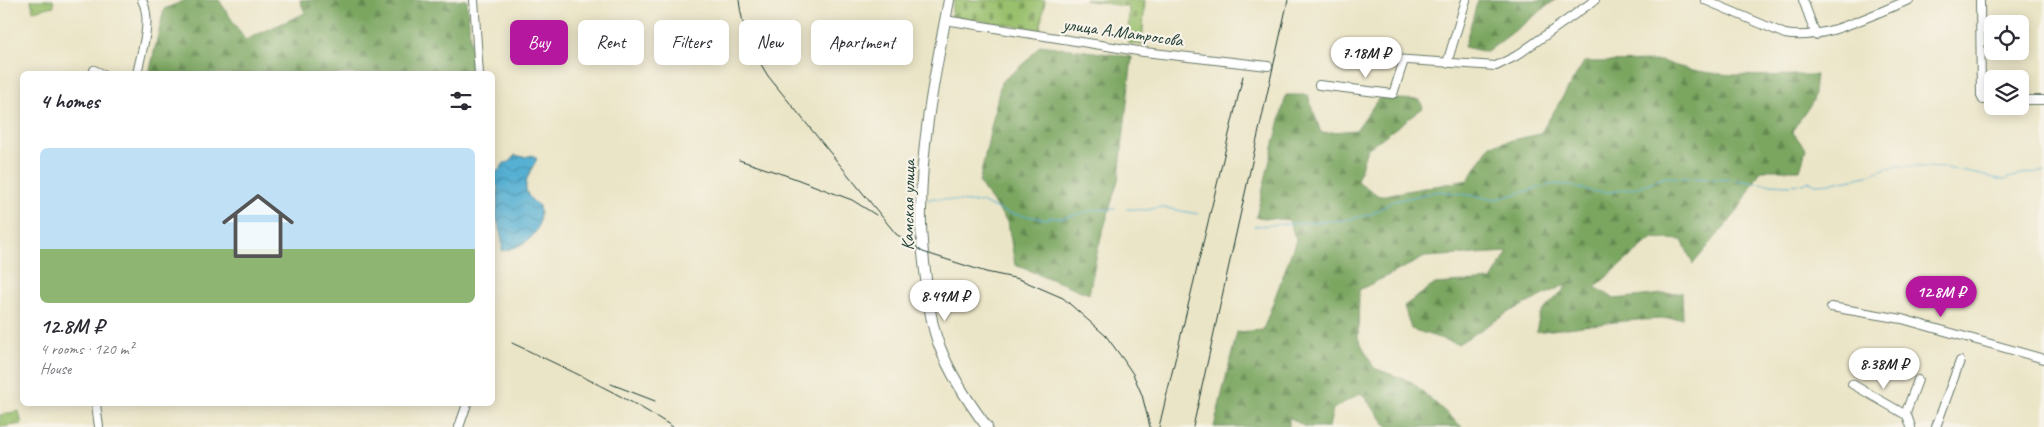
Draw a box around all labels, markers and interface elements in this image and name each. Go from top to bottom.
street label: улица А.Матросова [1061,13,1186,51]
map controls [1984,15,2029,115]
button: locate [1984,15,2029,60]
chip: Buy [510,20,568,65]
chip: Rent [578,20,644,65]
chip: Filters [654,20,729,65]
chip: New [739,20,801,65]
chip: Apartment [811,20,913,65]
pin: 7.18M ₽ [1320,36,1412,79]
text: 7.18M ₽ [1342,43,1390,63]
button: layers [1984,70,2029,115]
icon: filters [447,87,475,115]
text: 4 homes [40,88,99,114]
street label: Камская улица [896,158,920,251]
icon: home [213,181,303,271]
pin: 12.8M ₽ [1895,276,1987,318]
pin: 8.49M ₽ [899,280,991,322]
text: 12.8M ₽ [1917,282,1965,302]
text: 8.49M ₽ [921,286,969,306]
text: 12.8M ₽ [40,313,104,339]
text: 4 rooms · 120 m² [40,339,134,359]
pin: 8.38M ₽ [1838,348,1930,390]
text: 8.38M ₽ [1860,354,1908,374]
text: House [40,359,71,379]

